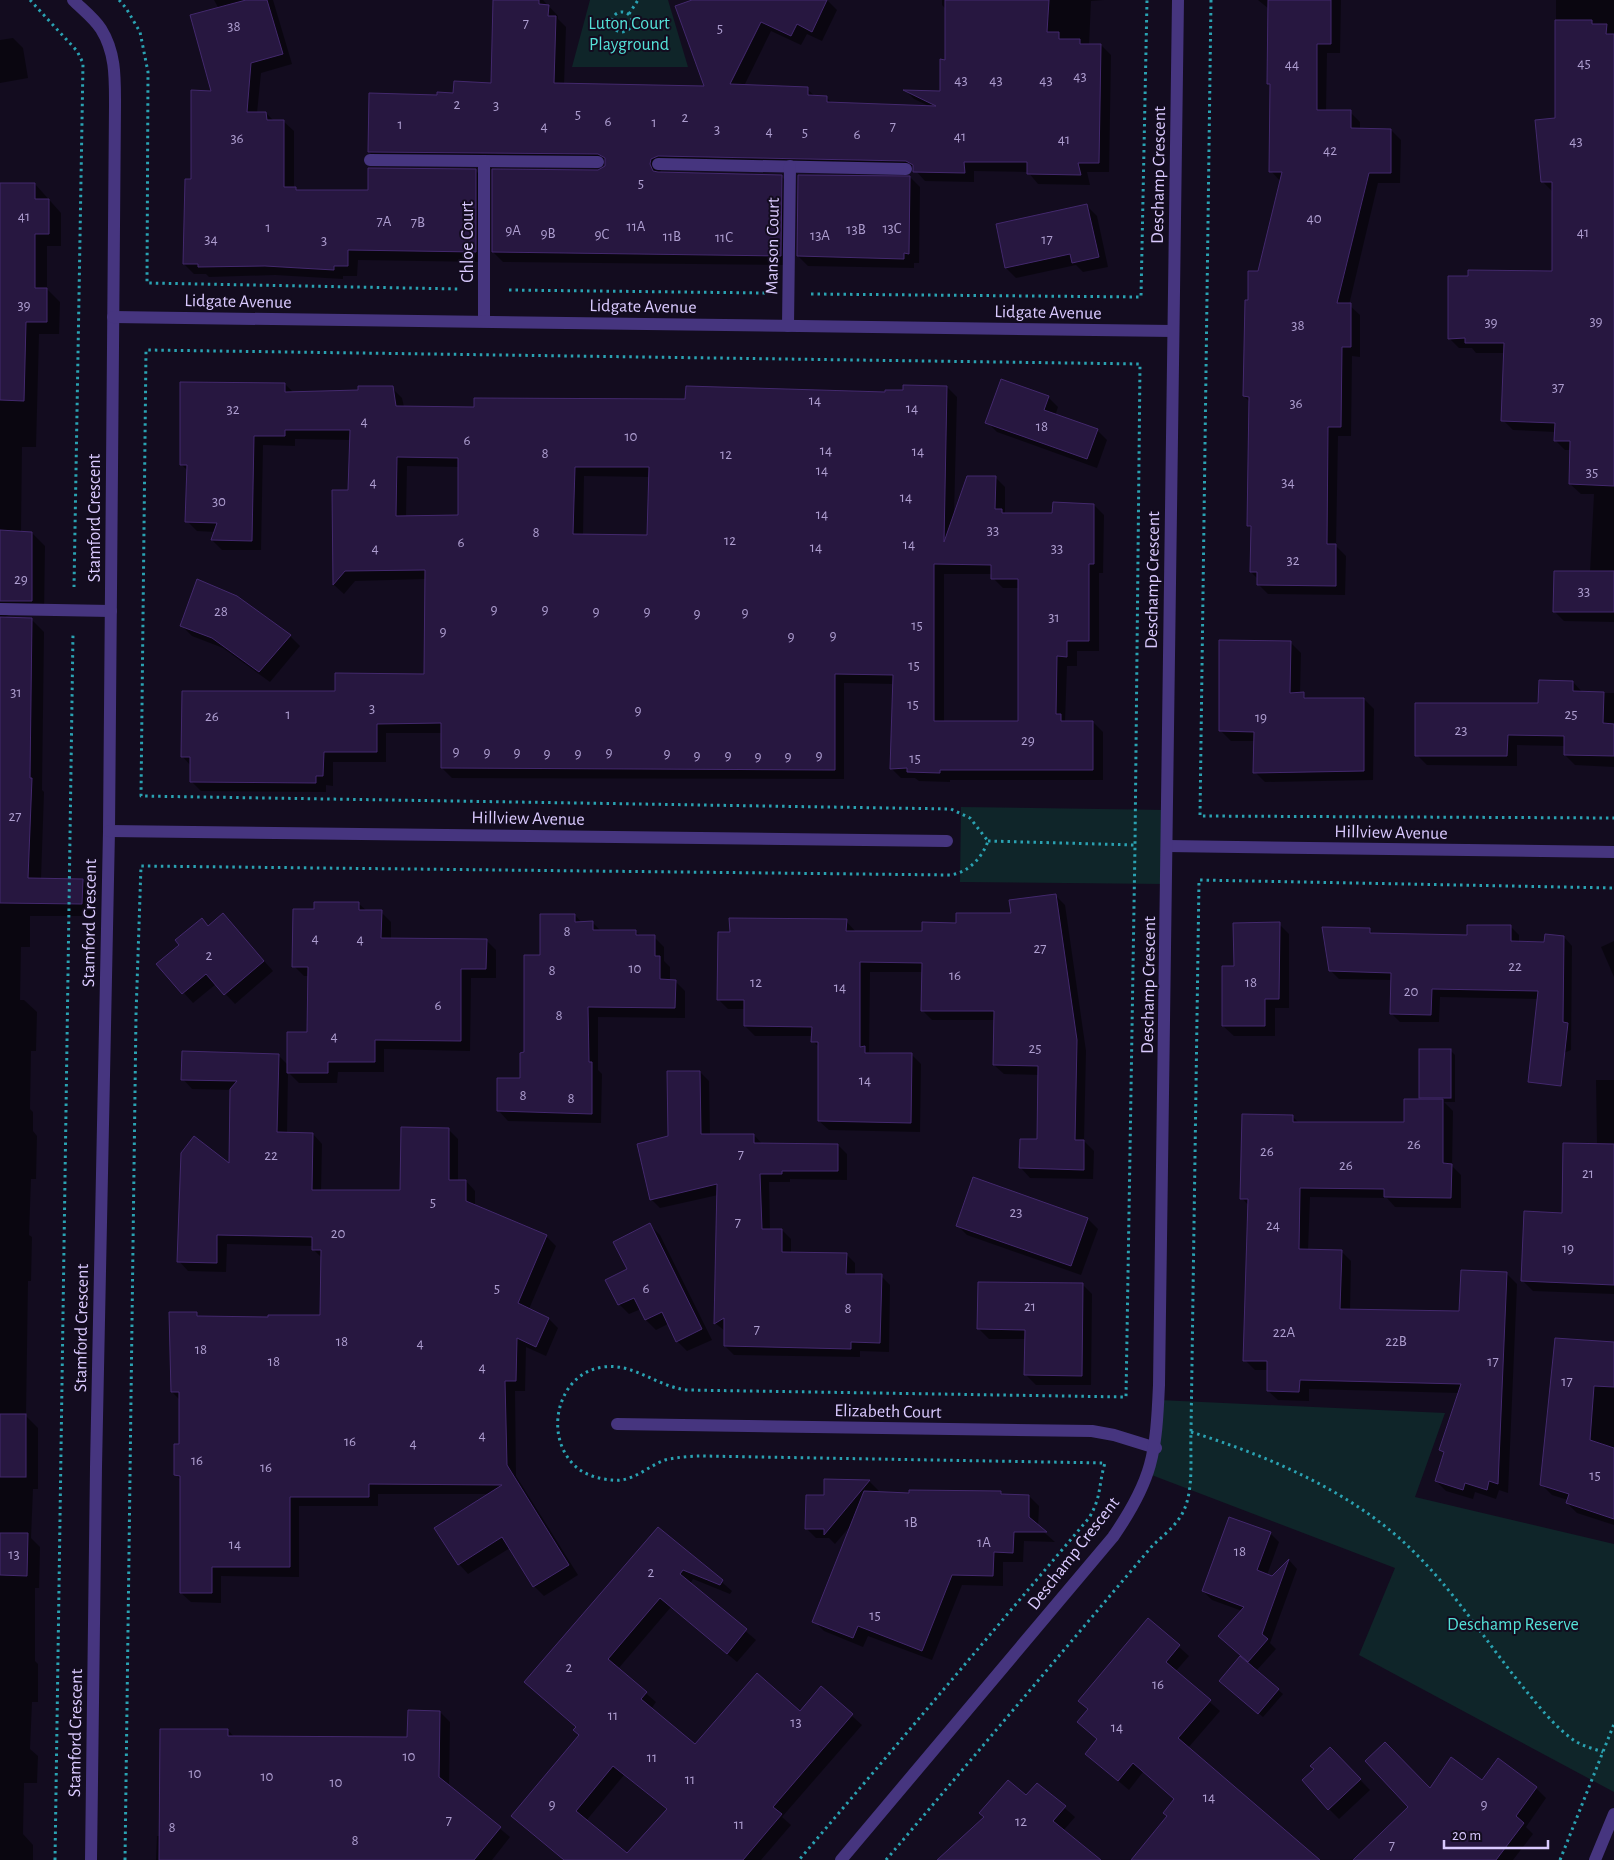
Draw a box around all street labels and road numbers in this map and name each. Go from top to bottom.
street label: Deschamp Crescent [1149,106,1169,244]
street label: Manson Court [763,197,783,295]
street label: Chloe Court [459,201,477,283]
street label: Lidgate Avenue [184,292,292,312]
street label: Lidgate Avenue [589,297,697,317]
street label: Lidgate Avenue [994,303,1102,323]
street label: Stamford Crescent [86,454,104,582]
street label: Deschamp Crescent [1143,511,1163,649]
street label: Hillview Avenue [471,809,585,829]
street label: Hillview Avenue [1334,823,1448,843]
street label: Stamford Crescent [80,858,100,987]
street label: Deschamp Crescent [1139,916,1159,1054]
street label: Stamford Crescent [72,1263,92,1392]
street label: Elizabeth Court [834,1402,942,1422]
street label: Deschamp Crescent [1024,1494,1123,1613]
street label: Stamford Crescent [66,1668,86,1797]

